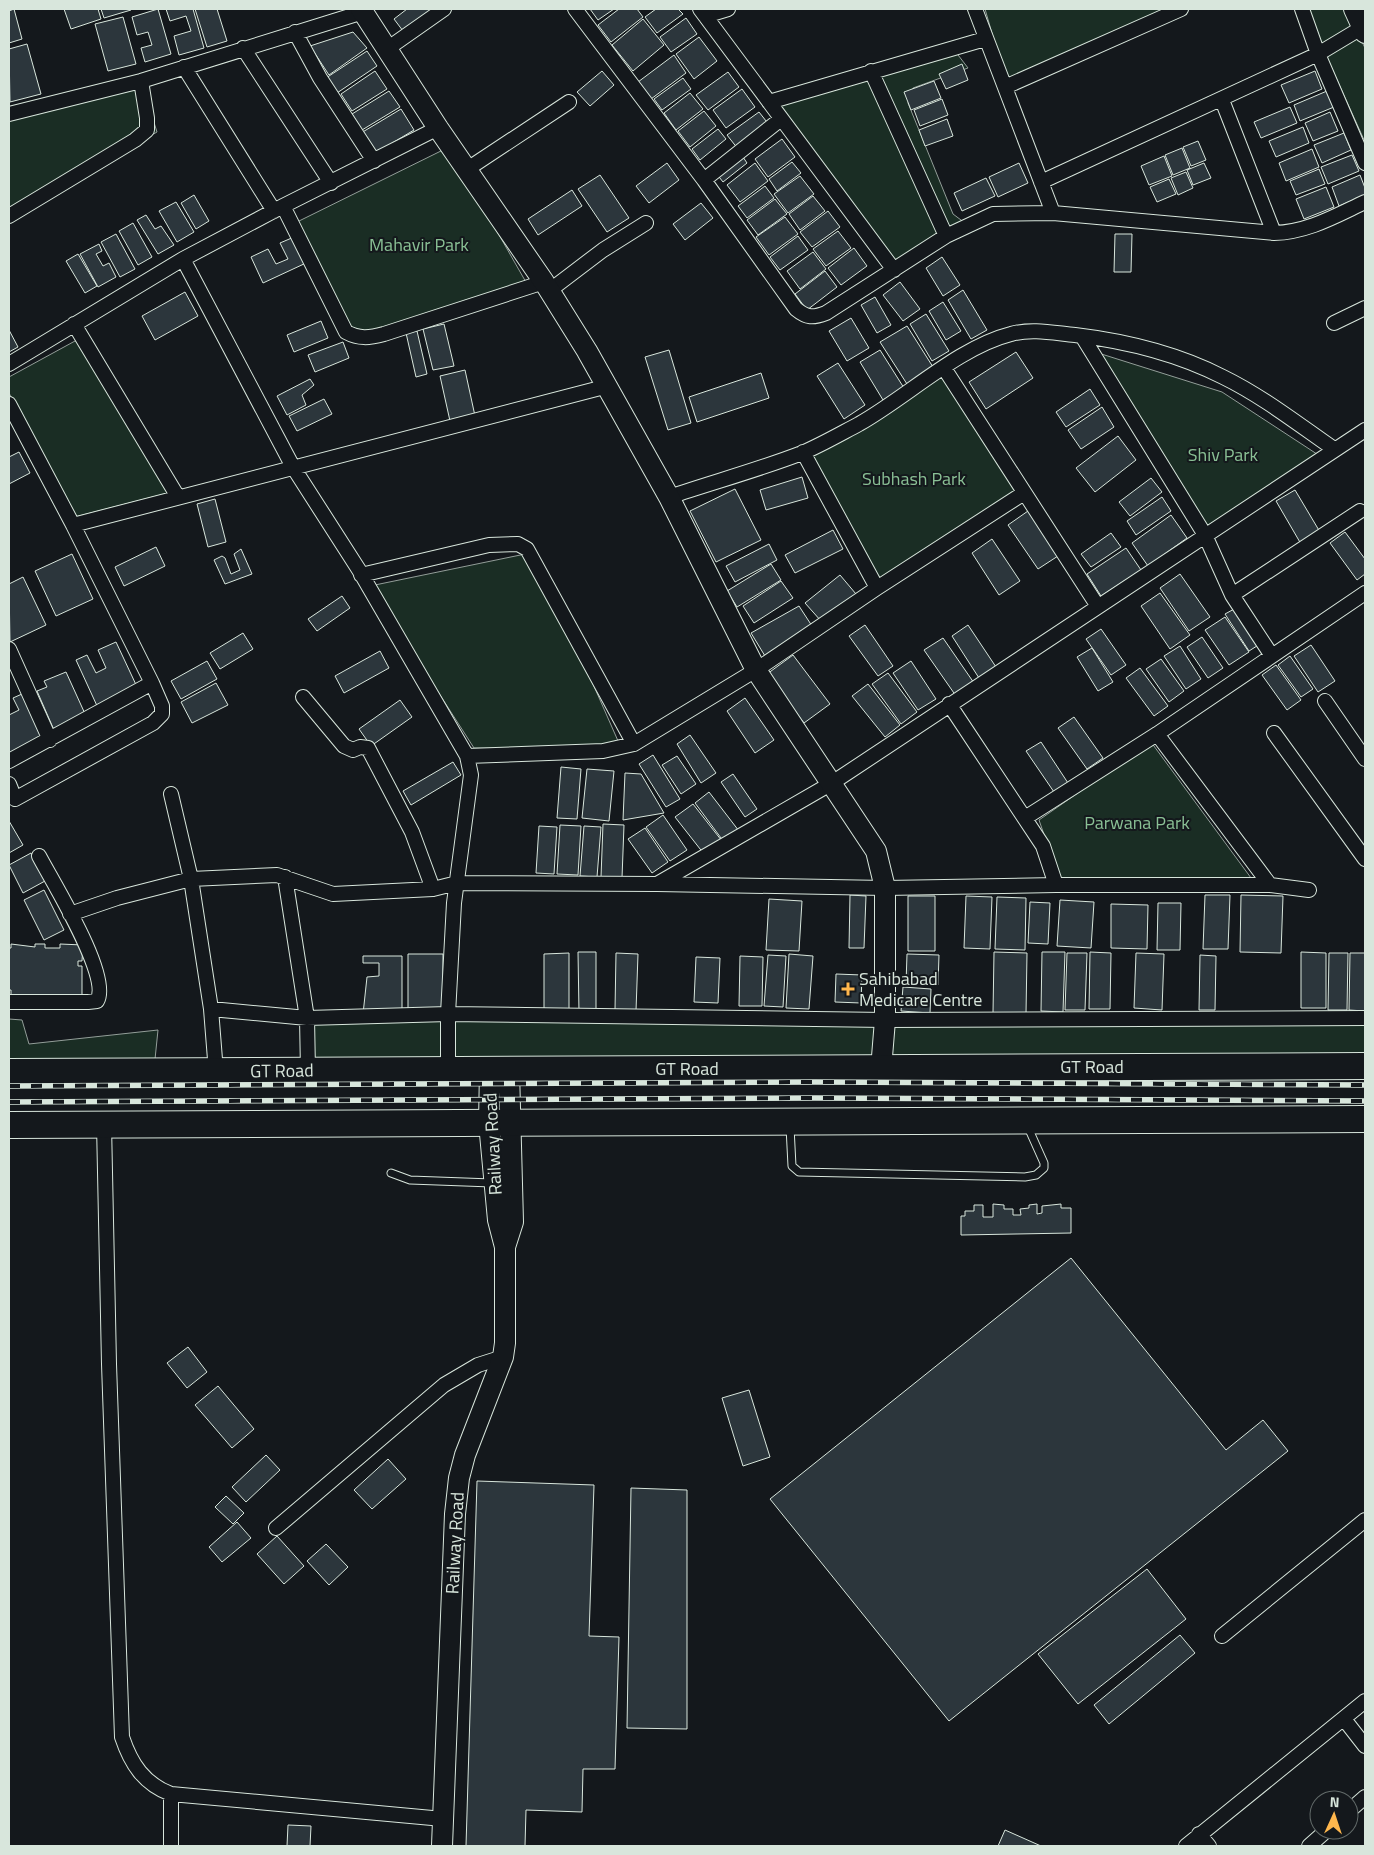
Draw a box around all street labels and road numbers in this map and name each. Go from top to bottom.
street label: GT Road [1060,1053,1124,1080]
street label: GT Road [655,1055,719,1082]
street label: GT Road [250,1056,314,1085]
street label: Railway Road [476,1092,509,1196]
street label: Railway Road [438,1491,471,1595]

